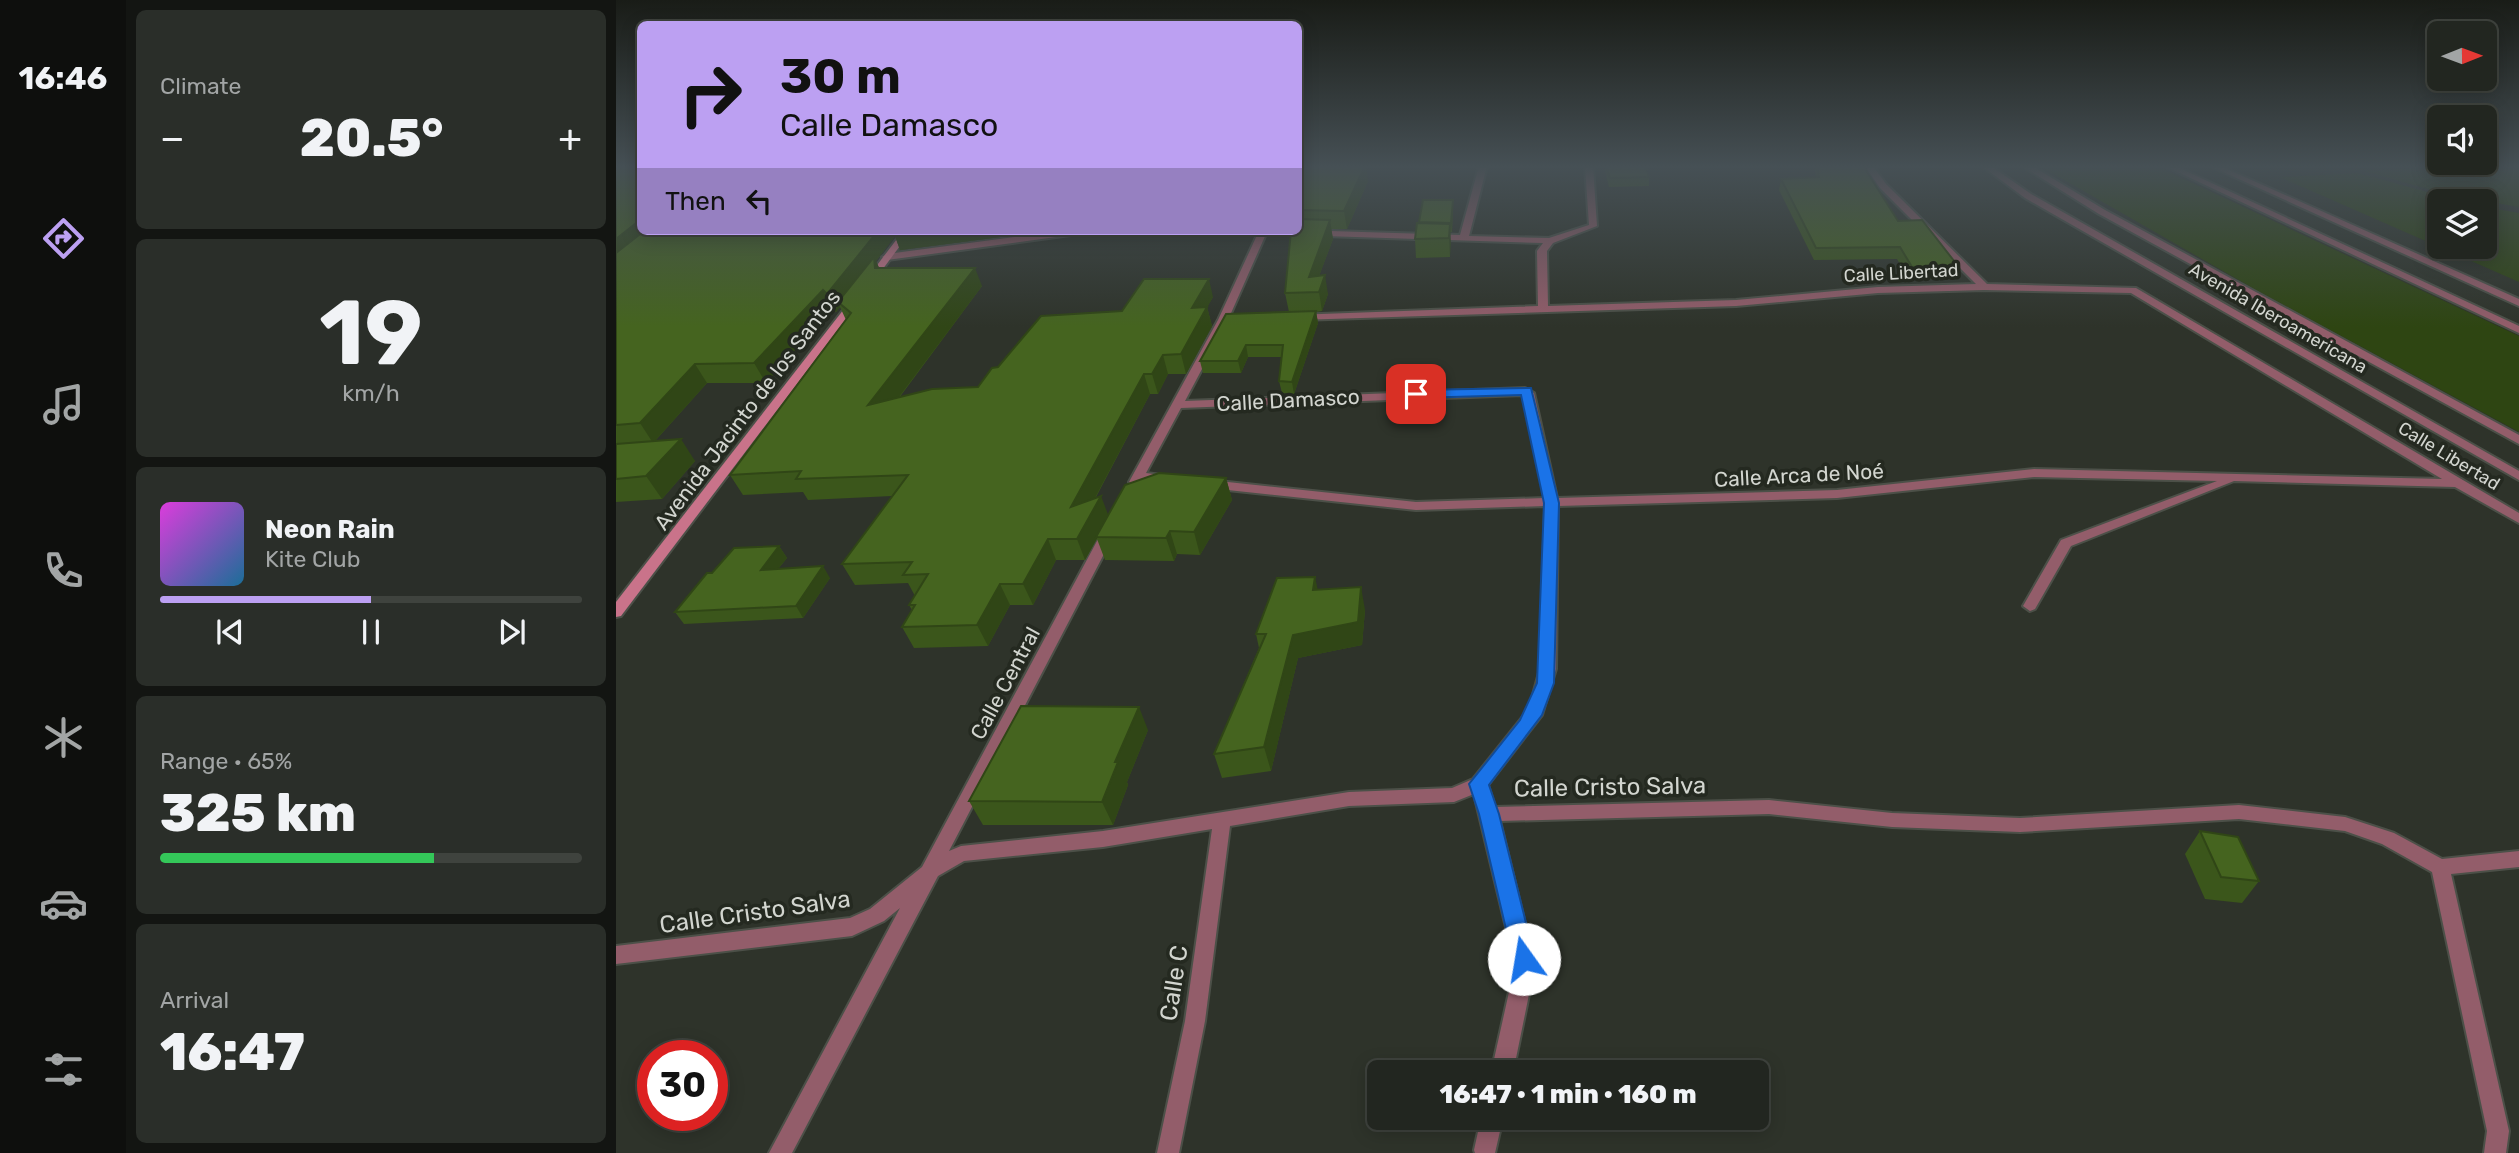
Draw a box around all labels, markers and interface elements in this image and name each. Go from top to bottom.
north arrow [2427,21,2497,91]
map controls [2427,21,2497,259]
text: 30 m [780,47,901,105]
icon: right [665,49,756,140]
text: 16:46 [19,59,107,97]
text: Climate [160,72,241,100]
button: sound [2427,105,2497,175]
text: Calle Damasco [780,106,998,144]
text: 20.5° [300,107,443,169]
text: − [160,115,185,161]
text: + [558,115,582,161]
icon: left [740,182,778,220]
text: Then [665,186,726,217]
button: layers [2427,189,2497,259]
icon: directions [39,214,88,263]
street label: Avenida Iberoamericana [2185,258,2371,378]
street label: Calle Libertad [1843,259,1959,287]
text: 19 [319,279,423,387]
street label: Avenida Jacinto de los Santos [649,285,845,535]
pin [1386,364,1446,424]
icon: arrive [1397,375,1435,413]
text: km/h [342,379,400,407]
icon: music [39,380,88,429]
street label: Calle Damasco [1216,384,1360,416]
street label: Calle Libertad [2394,417,2504,495]
street label: Calle Arca de Noé [1713,458,1885,492]
text: Neon Rain [265,514,395,545]
text: Kite Club [265,545,360,573]
icon: phone [39,546,88,595]
icon: previous [211,613,249,651]
icon: pause [352,613,390,651]
icon: next [493,613,531,651]
street label: Calle Central [965,623,1045,743]
icon: climate [39,713,88,762]
text: Range · 65% [160,747,292,775]
street label: Calle Cristo Salva [1514,771,1706,803]
text: 325 km [160,782,356,844]
icon: car [39,879,88,928]
street label: Calle Cristo Salva [658,885,852,939]
position arrow [1487,922,1561,996]
street label: Calle C [1154,943,1194,1023]
text: Arrival [160,986,229,1014]
text: 16:47 [160,1021,305,1083]
speed limit sign: 30 [637,1040,728,1131]
icon: filters [39,1045,88,1094]
text: 16:47 · 1 min · 160 m [1439,1079,1697,1110]

